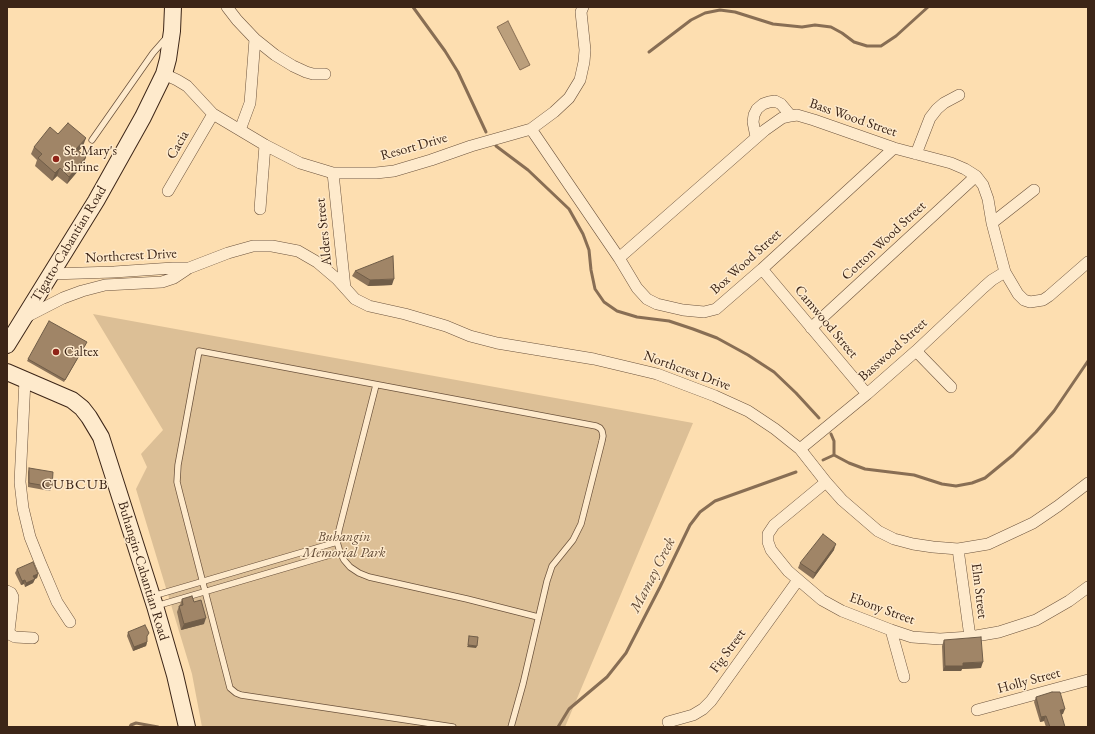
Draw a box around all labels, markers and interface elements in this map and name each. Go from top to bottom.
street label: Bass Wood Street [807,95,899,141]
street label: Cacia [163,128,193,162]
street label: Resort Drive [379,129,449,165]
place label: St. Mary's Shrine [64,143,117,176]
marker: St. Mary's Shrine [51,154,61,164]
street label: Tigatto-Cabantian Road [28,183,110,305]
street label: Alders Street [312,197,336,267]
street label: Cotton Wood Street [839,198,929,284]
street label: Box Wood Street [707,226,785,298]
street label: Northcrest Drive [85,245,177,267]
street label: Camwood Street [791,282,861,362]
street label: Basswood Street [855,315,931,385]
place label: Caltex [64,344,99,360]
marker: Caltex [51,347,61,357]
street label: Northcrest Drive [641,347,733,395]
district label: CUBCUB [41,476,109,494]
street label: Buhangin-Cabantian Road [114,499,172,643]
park label: Buhangin Memorial Park [302,529,386,562]
water label: Mamay Creek [626,535,680,615]
street label: Elm Street [967,562,991,620]
street label: Ebony Street [847,589,917,629]
street label: Fig Street [706,626,750,676]
street label: Holly Street [996,665,1062,697]

